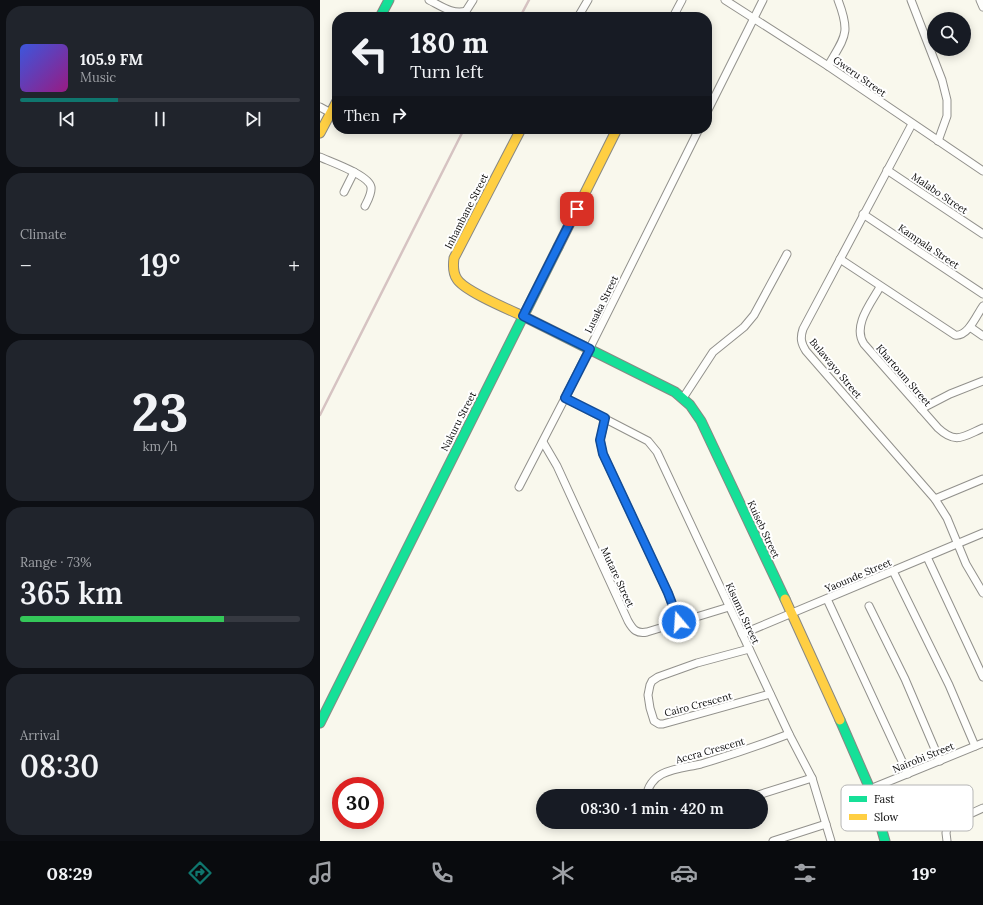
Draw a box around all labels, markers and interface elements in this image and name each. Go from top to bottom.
map controls [927,12,971,56]
button: search [927,12,971,56]
text: 180 m [410,25,488,61]
icon: left [344,28,396,80]
text: 105.9 FM [80,50,143,69]
street label: Gweru Street [831,53,889,100]
text: Turn left [410,60,483,83]
text: Music [80,69,116,86]
icon: right [388,104,410,126]
text: Then [344,106,380,125]
icon: previous [56,108,78,130]
icon: pause [149,108,171,130]
icon: next [242,108,264,130]
street label: Malabo Street [909,170,970,217]
street label: Inhambane Street [442,171,491,251]
pin [560,192,594,226]
icon: arrive [566,198,588,220]
street label: Kampala Street [896,221,962,272]
text: Climate [20,226,67,243]
text: 19° [140,246,180,284]
text: − [20,251,32,279]
text: + [288,251,300,279]
street label: Lusaka Street [582,273,621,335]
street label: Bulawayo Street [807,335,865,401]
street label: Khartoum Street [873,342,934,409]
text: 23 [132,379,188,445]
street label: Nakuru Street [438,389,479,453]
text: km/h [142,438,178,455]
street label: Kuiseb Street [744,498,783,560]
street label: Mutare Street [598,545,637,609]
text: Range · 73% [20,554,92,571]
street label: Yaounde Street [822,556,894,596]
text: 365 km [20,574,123,612]
street label: Kisumu Street [723,580,762,646]
position arrow [658,601,700,643]
street label: Cairo Crescent [663,689,734,720]
text: Arrival [20,727,60,744]
street label: Accra Crescent [673,734,746,767]
street label: Nairobi Street [890,739,956,776]
text: 08:30 [20,747,99,785]
speed limit sign: 30 [332,777,384,829]
legend [841,785,973,831]
text: Fast [874,792,895,806]
text: 08:30 · 1 min · 420 m [580,799,724,818]
text: Slow [874,810,899,824]
icon: directions [186,859,214,887]
icon: music [307,859,335,887]
icon: phone [428,859,456,887]
icon: climate [549,859,577,887]
icon: car [670,859,698,887]
icon: filters [791,859,819,887]
text: 08:29 [47,862,93,885]
text: 19° [912,862,936,885]

